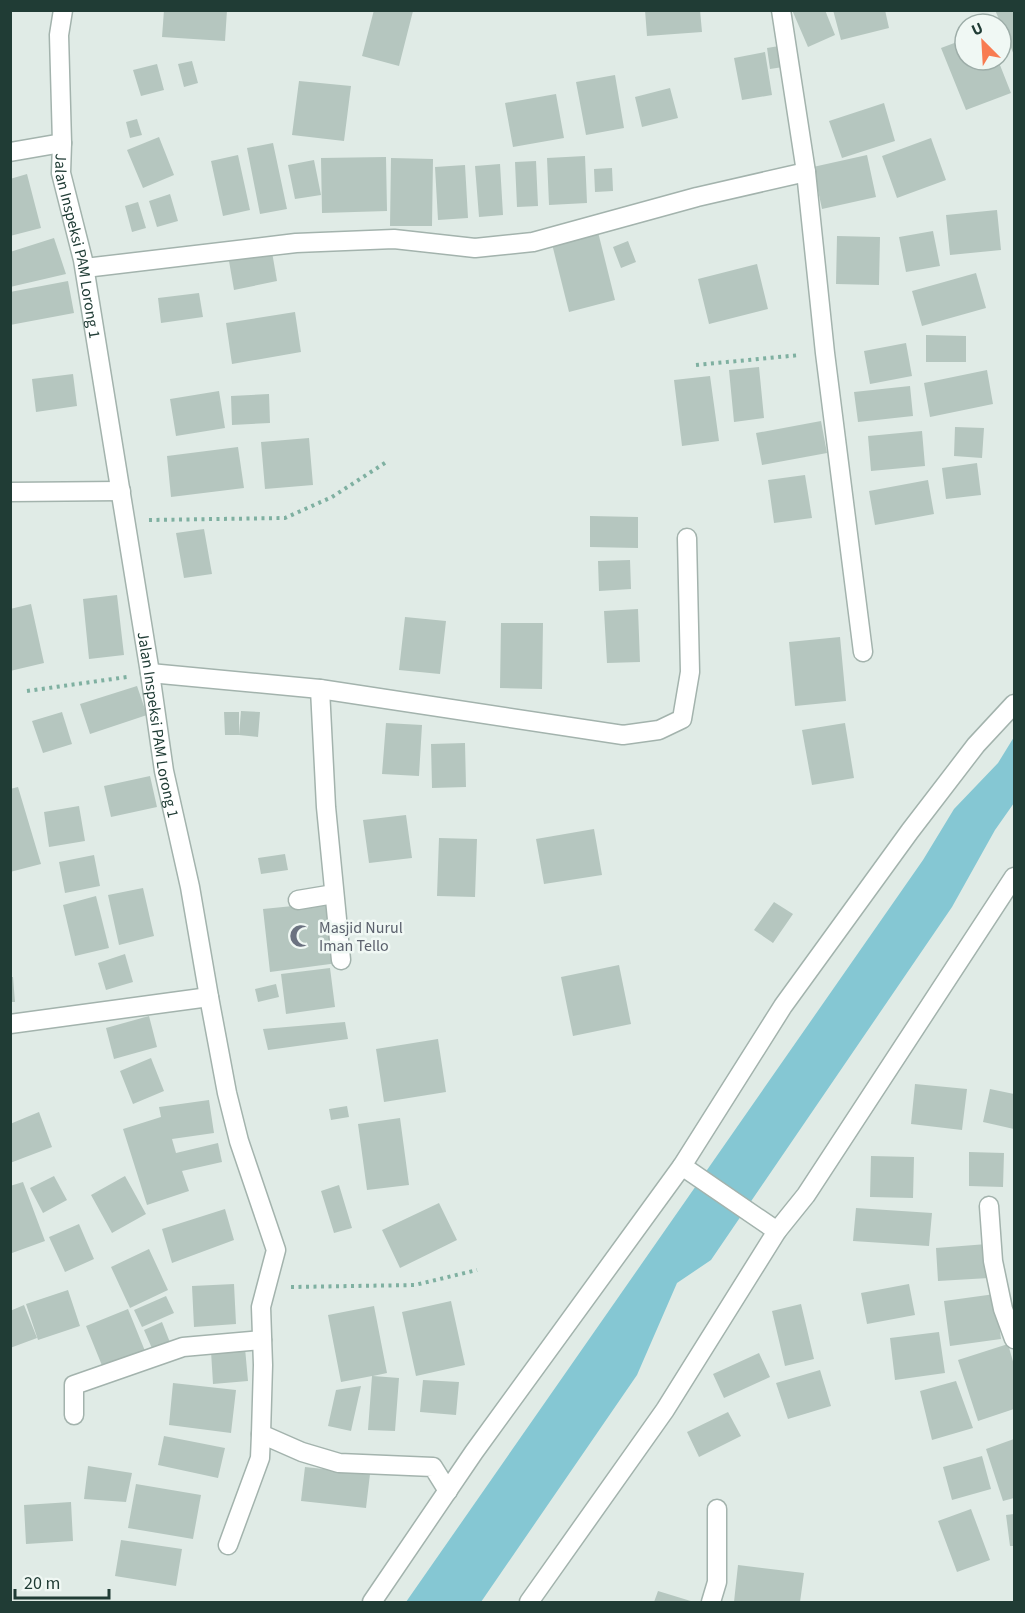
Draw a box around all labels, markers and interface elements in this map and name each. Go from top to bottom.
north arrow [953,12,1013,72]
text: U [968,17,987,41]
street label: Jalan Inspeksi PAM Lorong 1 [49,153,106,340]
street label: Jalan Inspeksi PAM Lorong 1 [131,630,184,820]
place label: Masjid Nurul Iman Tello [319,917,403,957]
mosque icon: Masjid Nurul Iman Tello [288,923,314,949]
scale bar [15,1562,110,1600]
text: 20 m [24,1571,60,1596]

